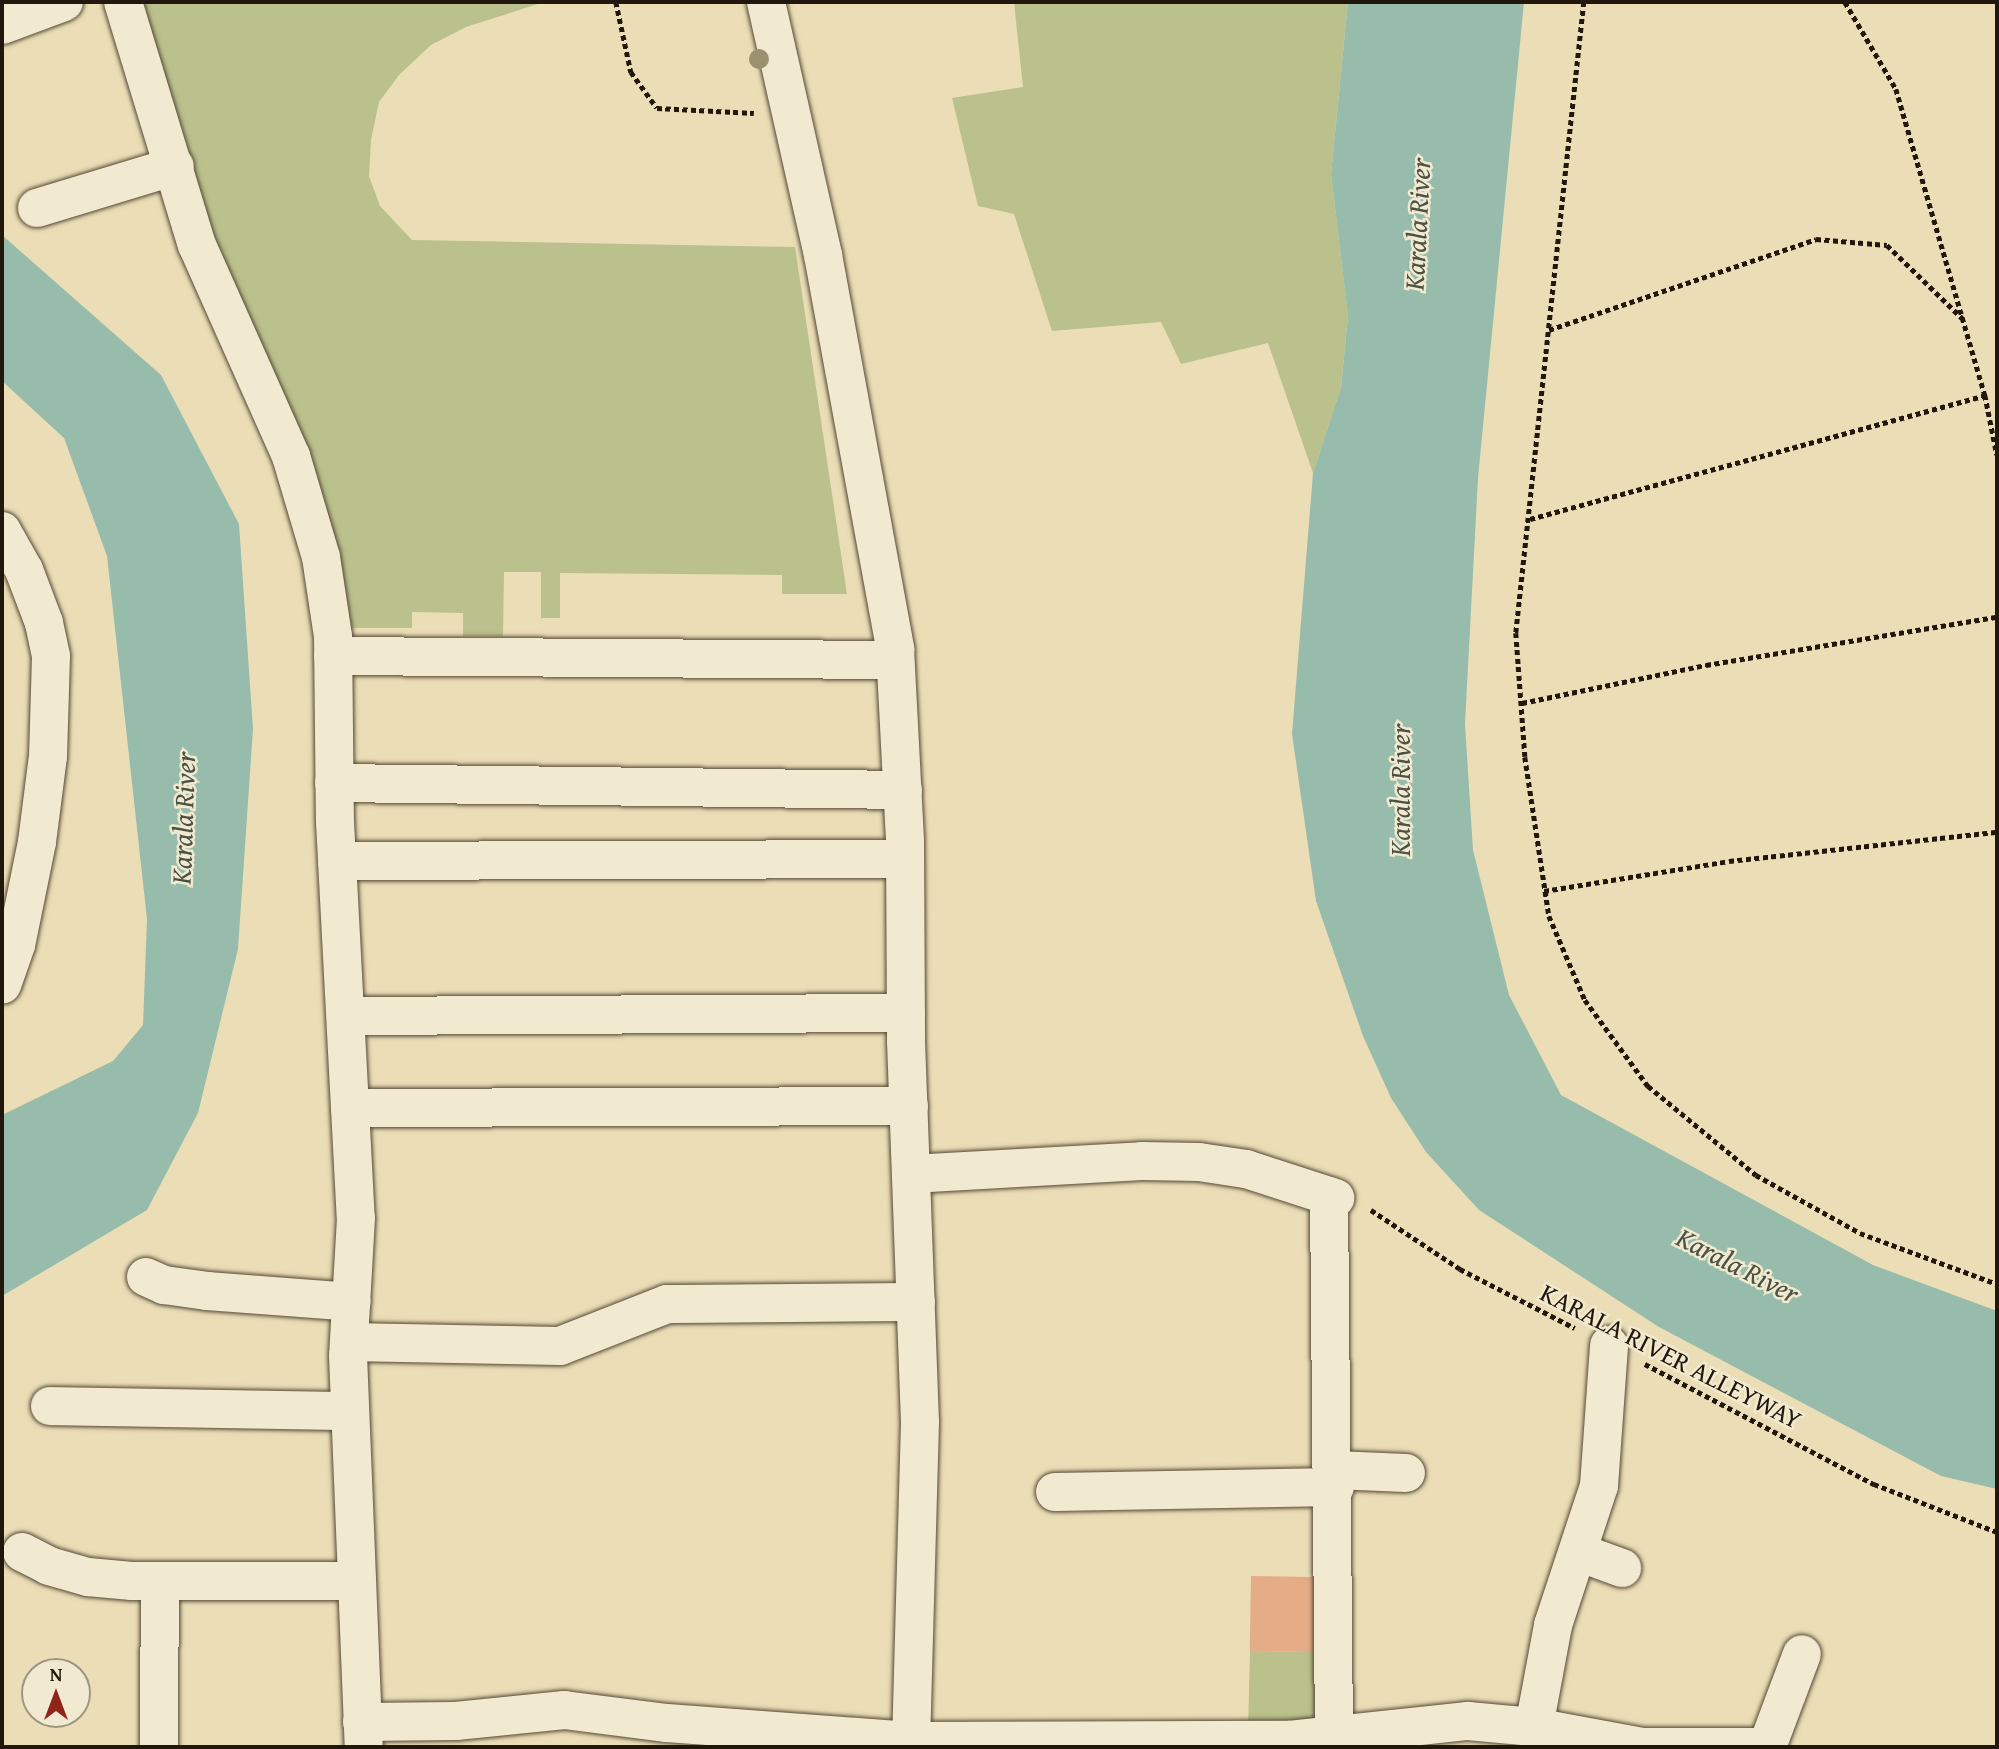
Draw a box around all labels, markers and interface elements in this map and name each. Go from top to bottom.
water label: Karala River [1397,157,1437,291]
water label: Karala River [1383,724,1417,856]
water label: Karala River [164,751,202,885]
water label: Karala River [1671,1220,1805,1310]
street label: KARALA RIVER ALLEYWAY [1535,1277,1807,1435]
north arrow [21,1658,91,1728]
text: N [50,1660,62,1688]

